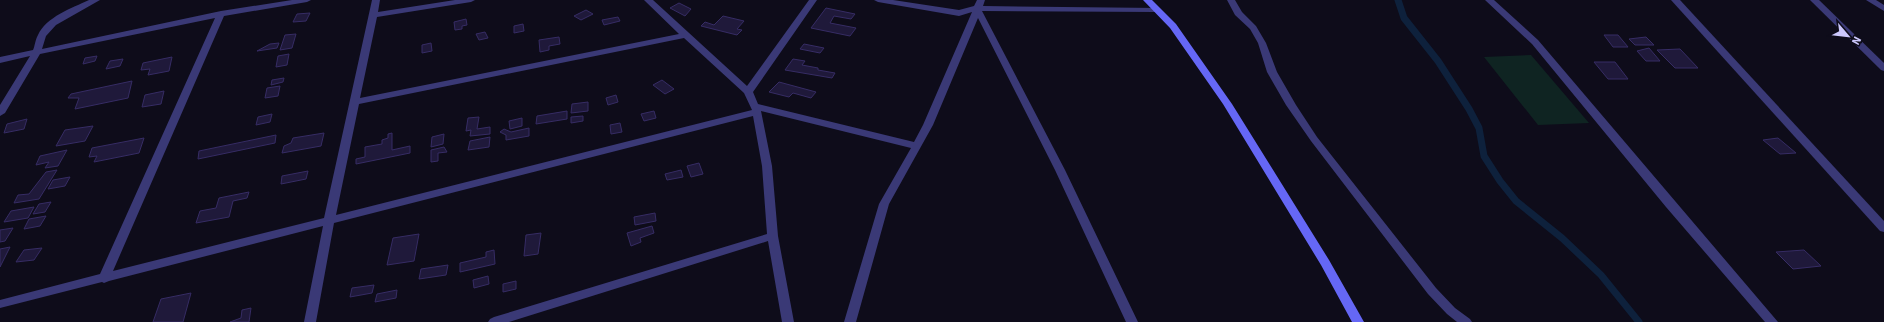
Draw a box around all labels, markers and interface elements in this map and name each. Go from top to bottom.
north arrow [1828,16,1868,56]
text: N [1849,34,1864,47]

